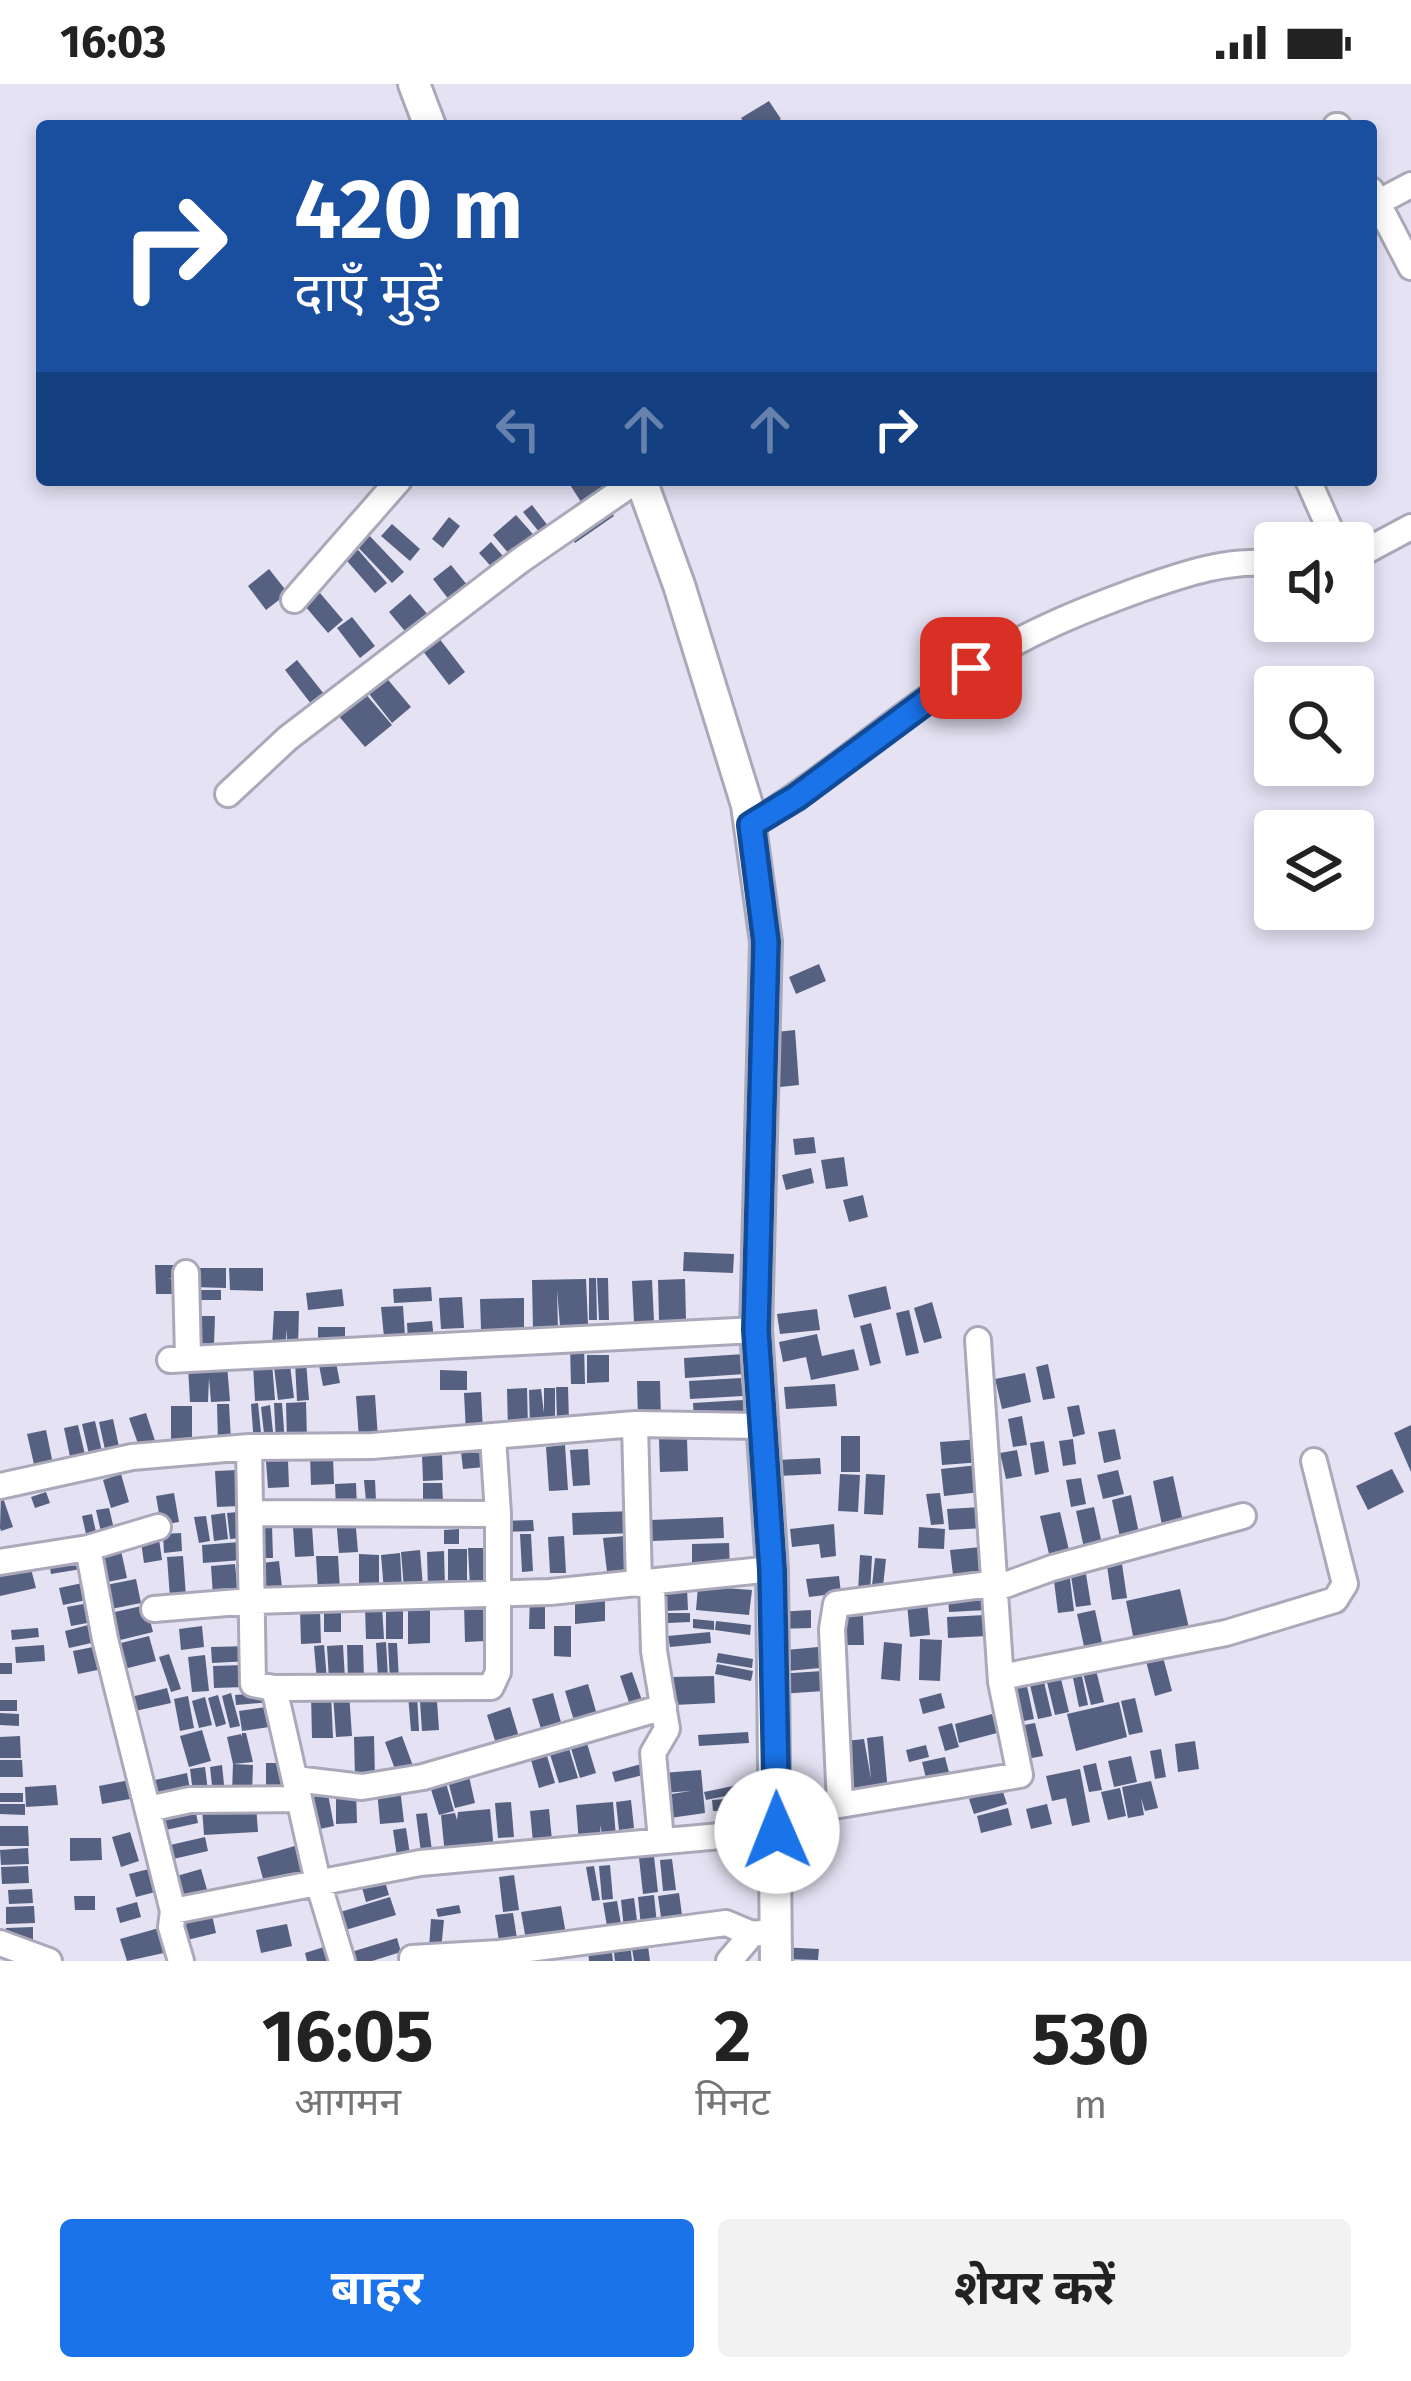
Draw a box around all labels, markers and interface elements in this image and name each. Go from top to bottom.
text: 16:03 [60,15,166,69]
text: 420 m [294,159,523,260]
icon: right [96,168,252,324]
text: दाएँ मुड़ें [294,261,442,325]
icon: left [485,396,551,462]
icon: ahead [611,396,677,462]
icon: ahead [737,396,803,462]
icon: right [863,396,929,462]
map controls [1254,522,1374,930]
button: sound [1254,522,1374,642]
pin [920,617,1022,719]
icon: arrive [938,635,1004,701]
button: search [1254,666,1374,786]
button: layers [1254,810,1374,930]
position arrow [714,1768,840,1894]
text: 16:05 [262,1994,434,2080]
text: 2 [714,1994,751,2080]
text: 530 [1032,1997,1149,2083]
text: आगमन [294,2079,401,2125]
text: मिनट [695,2079,770,2125]
text: m [1074,2082,1107,2128]
button: बाहर [60,2219,694,2357]
button: शेयर करें [718,2219,1351,2357]

